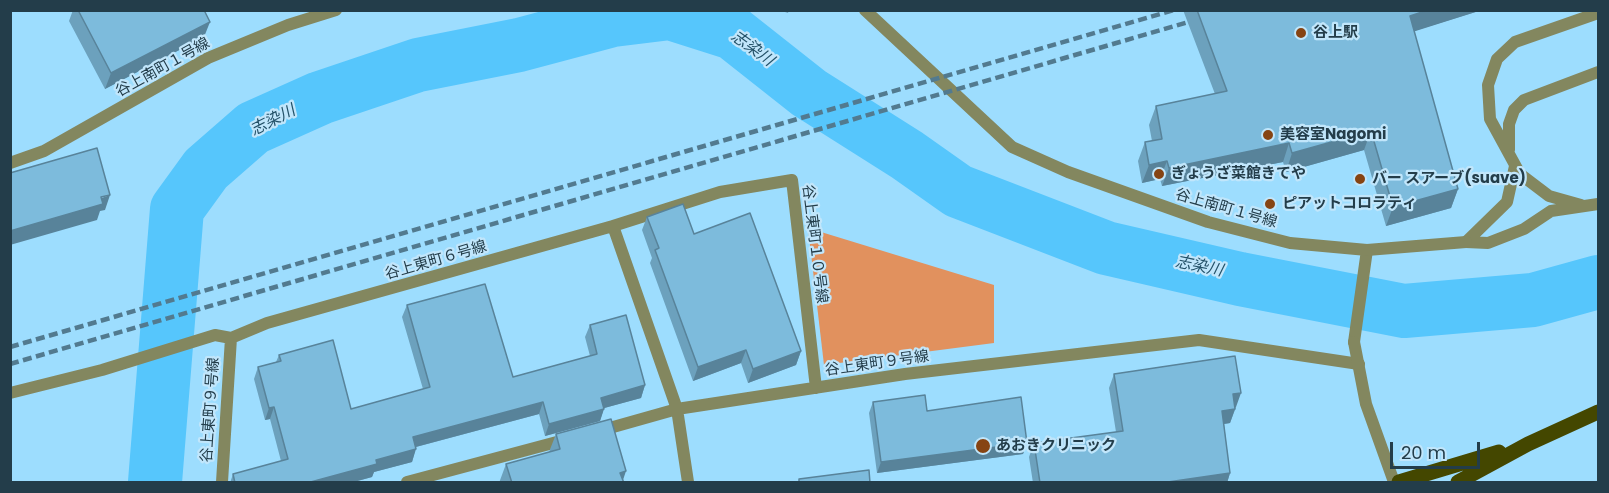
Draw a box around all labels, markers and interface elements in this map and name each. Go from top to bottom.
place label: 谷上駅 [1313,24,1358,42]
marker: 谷上駅 [1294,26,1308,40]
water label: 志染川 [727,27,777,71]
street label: 谷上南町１号線 [113,35,213,101]
water label: 志染川 [247,102,299,140]
place label: 美容室Nagomi [1280,126,1387,144]
marker: 美容室Nagomi [1261,128,1275,142]
place label: ぎょうざ菜館きてや [1171,165,1306,183]
marker: ぎょうざ菜館きてや [1152,167,1166,181]
place label: バー スアーブ(suave) [1372,170,1526,188]
marker: バー スアーブ(suave) [1353,172,1367,186]
street label: 谷上東町１０号線 [798,183,830,305]
street label: 谷上南町１号線 [1173,186,1279,232]
place label: ピアットコロラティ [1282,195,1417,213]
marker: ピアットコロラティ [1263,197,1277,211]
street label: 谷上東町６号線 [383,238,489,284]
water label: 志染川 [1174,253,1224,281]
street label: 谷上東町９号線 [824,348,930,380]
street label: 谷上東町９号線 [198,357,224,463]
scale bar [1393,430,1483,468]
marker: あおきクリニック [974,437,992,455]
place label: あおきクリニック [996,437,1116,455]
text: 20 m [1401,440,1446,465]

